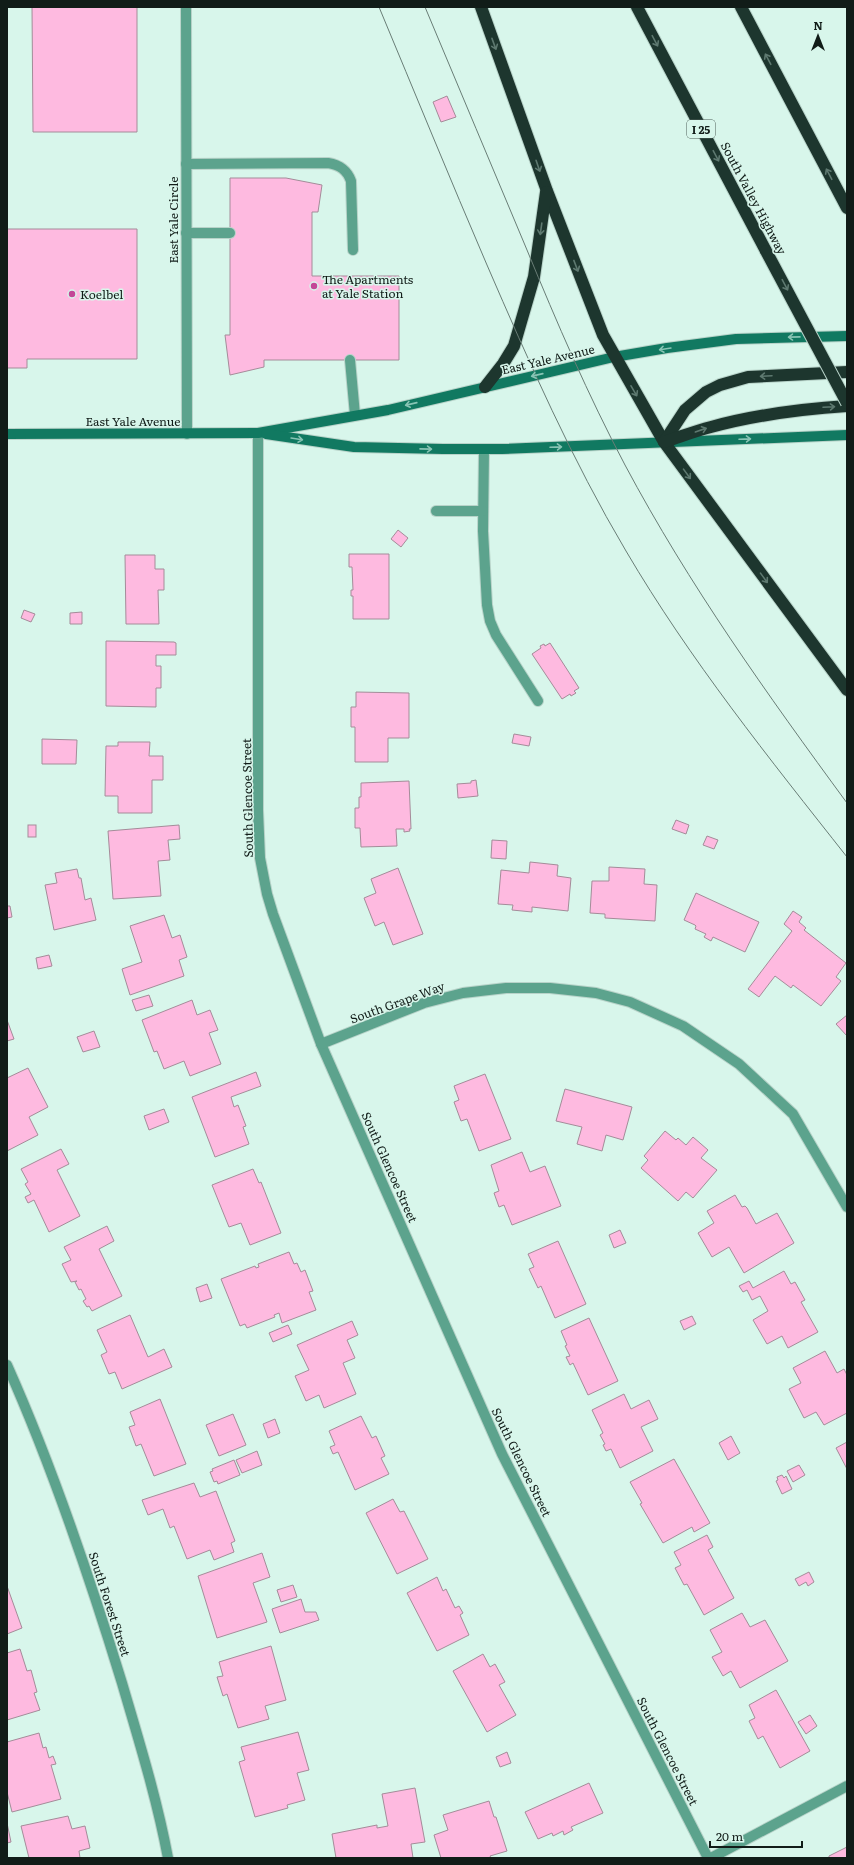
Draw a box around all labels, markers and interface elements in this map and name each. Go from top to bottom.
north arrow [798,16,838,56]
text: N [813,17,823,33]
one-way arrow [652,35,659,47]
one-way arrow [491,37,499,49]
one-way arrow [764,53,771,65]
road number: I 25 [687,120,715,138]
street label: South Valley Highway [717,138,791,258]
one-way arrow [713,150,720,162]
one-way arrow [535,159,542,172]
one-way arrow [825,168,832,180]
street label: East Yale Circle [164,177,182,263]
one-way arrow [538,223,545,236]
one-way arrow [573,260,580,272]
place label: The Apartments at Yale Station [322,270,414,302]
one-way arrow [781,279,789,291]
marker: The Apartments at Yale Station [309,281,319,291]
place label: Koelbel [80,285,123,303]
marker: Koelbel [67,289,77,299]
one-way arrow [788,333,801,341]
street label: East Yale Avenue [500,340,596,378]
one-way arrow [659,345,672,353]
one-way arrow [531,371,544,379]
one-way arrow [760,372,773,380]
one-way arrow [630,385,638,397]
one-way arrow [405,401,418,409]
one-way arrow [822,404,835,411]
street label: East Yale Avenue [85,412,181,430]
one-way arrow [694,426,707,433]
one-way arrow [290,435,303,443]
one-way arrow [738,436,751,443]
one-way arrow [549,443,562,450]
one-way arrow [419,445,432,453]
one-way arrow [683,468,691,479]
one-way arrow [760,573,769,584]
street label: South Glencoe Street [237,738,257,858]
street label: South Grape Way [347,977,447,1027]
street label: South Glencoe Street [357,1109,423,1225]
street label: South Glencoe Street [488,1404,556,1520]
street label: South Forest Street [85,1549,135,1659]
street label: South Glencoe Street [633,1694,703,1808]
scale bar [710,1823,802,1849]
text: 20 m [716,1827,743,1845]

